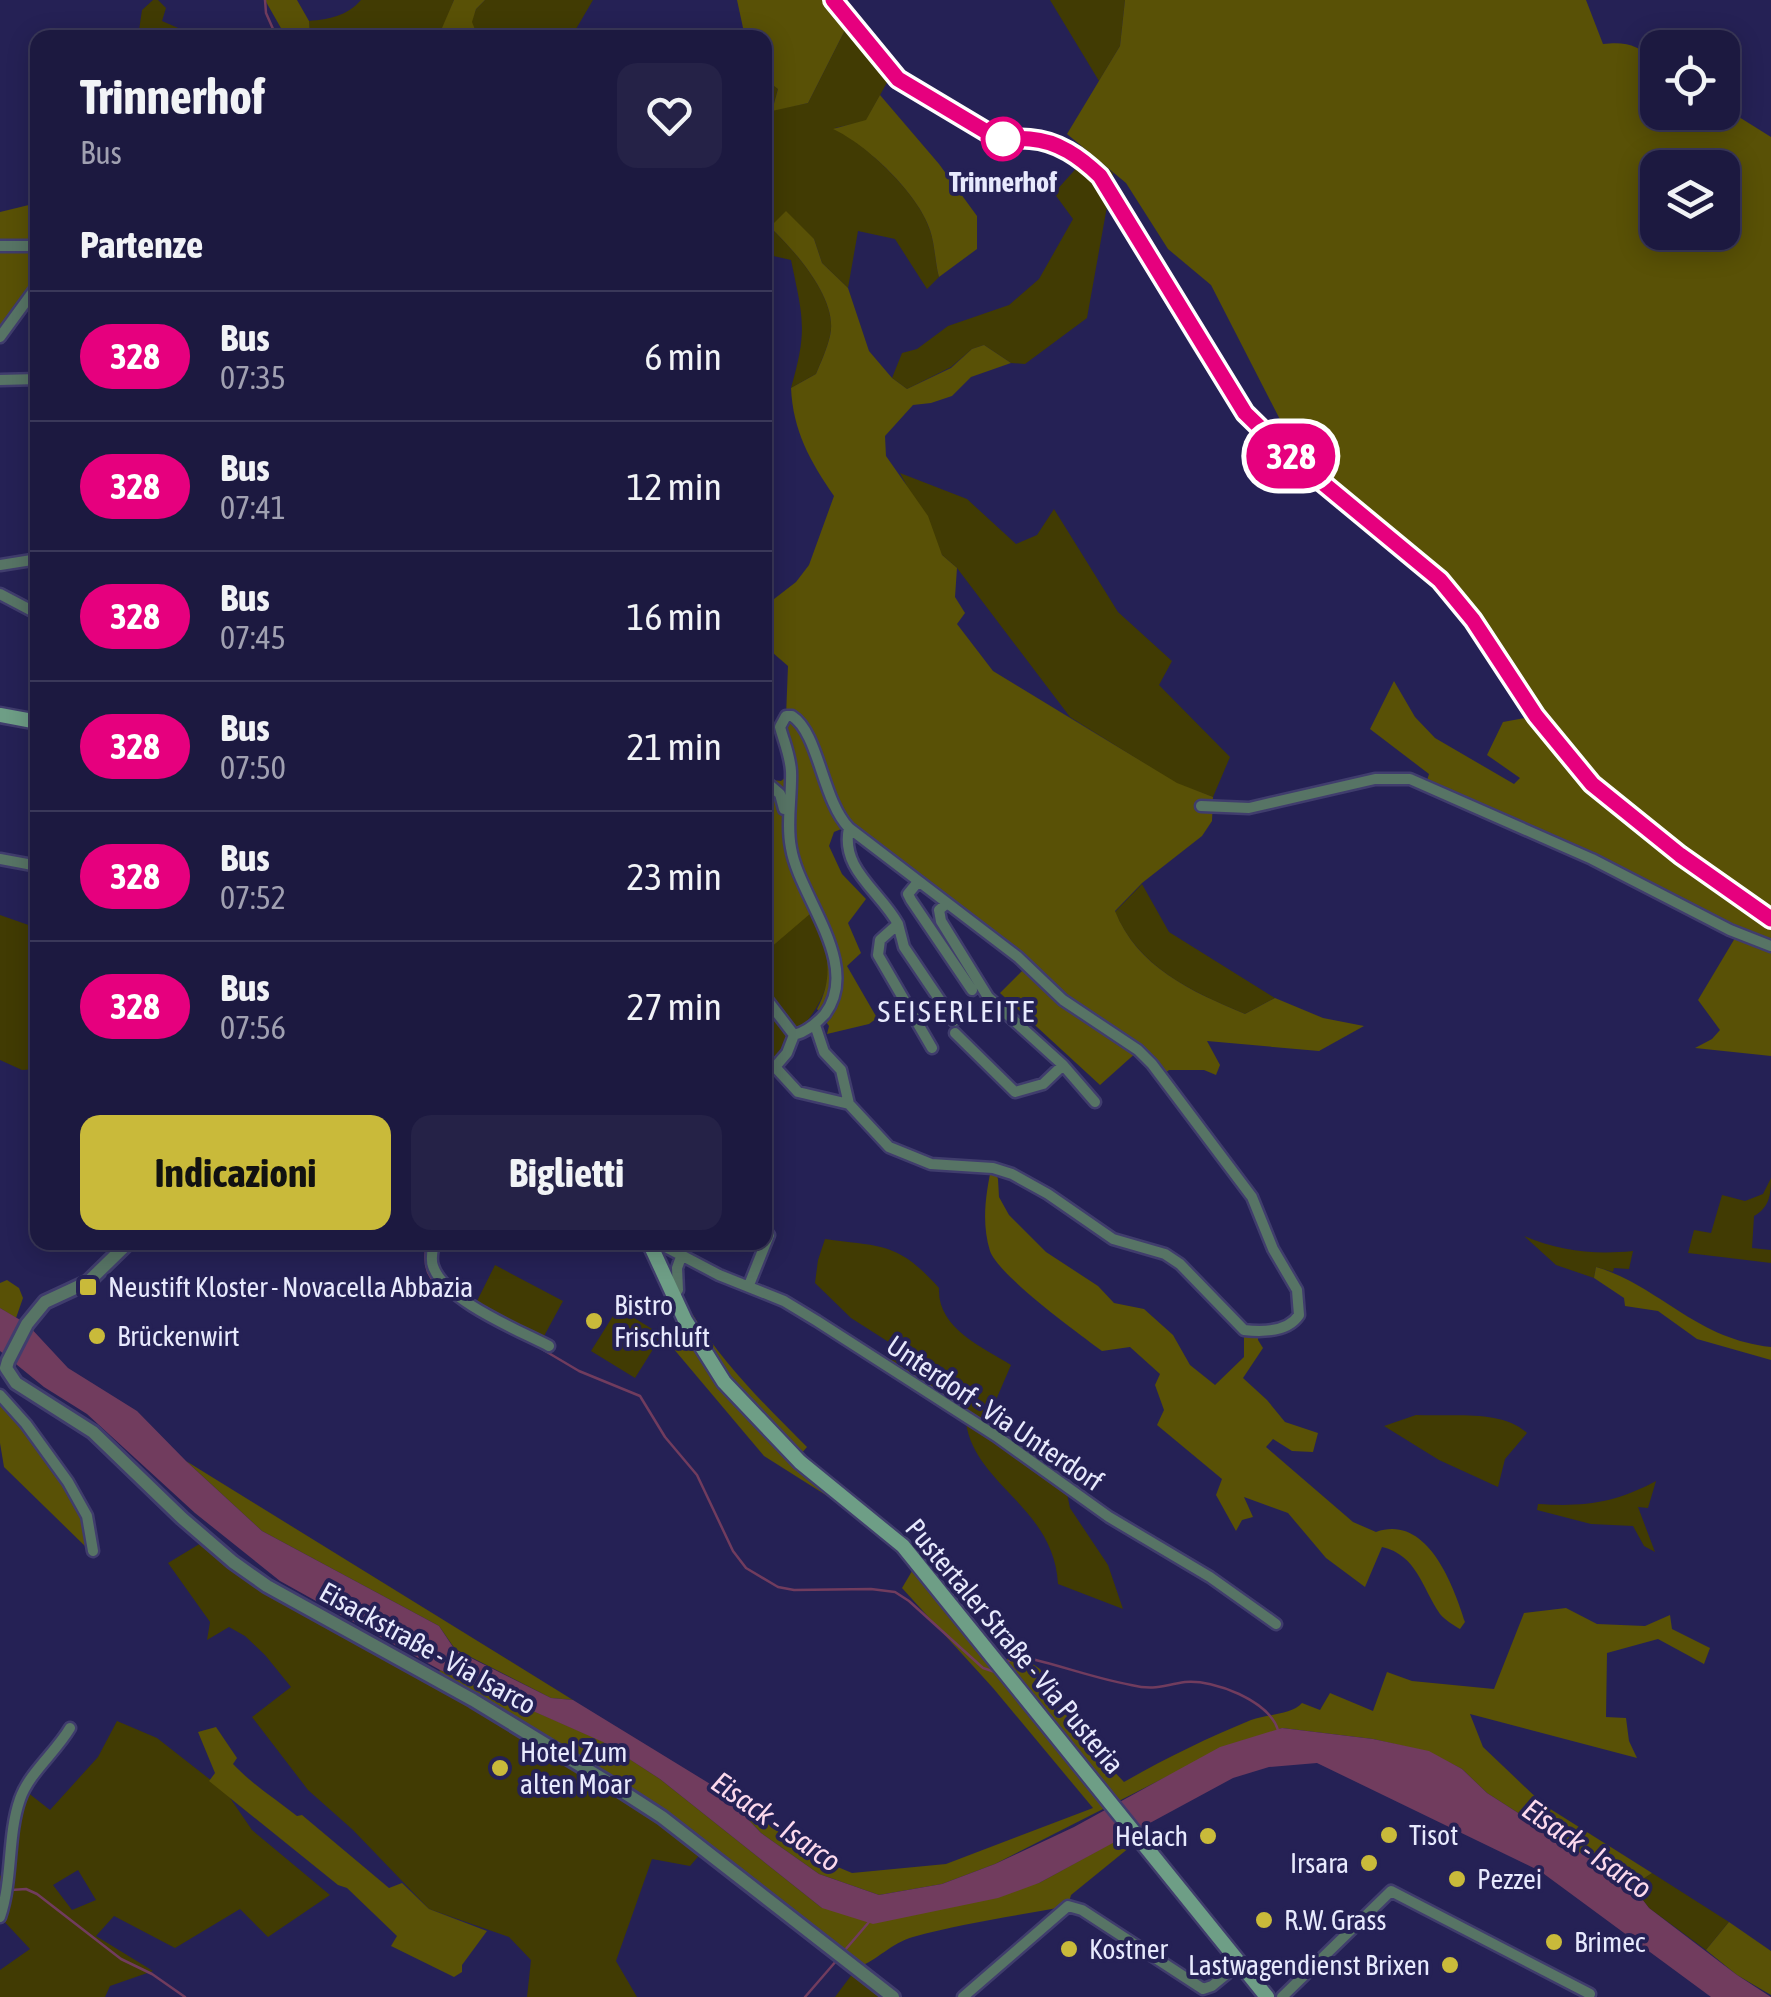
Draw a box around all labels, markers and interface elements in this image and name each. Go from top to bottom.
map controls [1640,30,1740,250]
button: locate [1640,30,1740,130]
button: heart [617,63,722,168]
text: Trinnerhof [80,69,265,124]
marker: Trinnerhof [982,118,1024,160]
text: Bus [80,134,122,171]
button: layers [1640,150,1740,250]
place label: Trinnerhof [949,166,1057,198]
text: Partenze [80,223,203,266]
text: Bus [220,316,270,359]
text: 6 min [644,335,722,378]
text: 328 [110,336,160,376]
text: 07:35 [220,359,286,396]
line badge: 328 [1234,424,1348,488]
text: 328 [1266,436,1316,476]
text: Bus [220,446,270,489]
text: 12 min [627,465,722,508]
text: 328 [110,466,160,506]
text: 07:41 [220,489,286,526]
text: Bus [220,576,270,619]
text: 16 min [627,595,722,638]
text: 328 [110,596,160,636]
text: 07:45 [220,619,286,656]
text: Bus [220,706,270,749]
text: 21 min [627,725,722,768]
text: 328 [110,726,160,766]
text: 07:50 [220,749,286,786]
text: Bus [220,836,270,879]
text: 23 min [627,855,722,898]
text: 328 [110,856,160,896]
text: 07:52 [220,879,286,916]
text: Bus [220,966,270,1009]
text: 27 min [627,985,722,1028]
text: 328 [110,986,160,1026]
district label: SEISERLEITE [878,994,1036,1028]
text: 07:56 [220,1009,286,1046]
button: Indicazioni [80,1115,391,1230]
button: Biglietti [411,1115,722,1230]
place label: Neustift Kloster - Novacella Abbazia [108,1271,473,1303]
marker: Neustift Kloster - Novacella Abbazia [77,1276,99,1298]
place label: Bistro Frischluft [614,1289,710,1353]
marker: Bistro Frischluft [583,1310,605,1332]
place label: Brückenwirt [117,1320,240,1352]
marker: Brückenwirt [86,1325,108,1347]
street label: Unterdorf - Via Unterdorf [881,1329,1109,1497]
street label: Pustertaler Straße - Via Pusteria [899,1512,1131,1780]
street label: Eisackstraße - Via Isarco [314,1575,542,1721]
place label: Hotel Zum alten Moar [520,1736,632,1800]
marker: Hotel Zum alten Moar [489,1757,511,1779]
water label: Eisack - Isarco [706,1764,848,1878]
water label: Eisack - Isarco [1517,1791,1659,1905]
place label: Tisot [1409,1819,1458,1851]
place label: Helach [1115,1820,1188,1852]
marker: Tisot [1378,1824,1400,1846]
marker: Helach [1197,1825,1219,1847]
place label: Irsara [1290,1847,1349,1879]
marker: Irsara [1358,1852,1380,1874]
place label: Pezzei [1477,1863,1542,1895]
marker: Pezzei [1446,1868,1468,1890]
place label: R.W. Grass [1284,1904,1386,1936]
marker: R.W. Grass [1253,1909,1275,1931]
place label: Brimec [1574,1926,1646,1958]
marker: Brimec [1543,1931,1565,1953]
place label: Kostner [1089,1933,1169,1965]
marker: Kostner [1058,1938,1080,1960]
place label: Lastwagendienst Brixen [1188,1949,1430,1981]
marker: Lastwagendienst Brixen [1439,1954,1461,1976]

